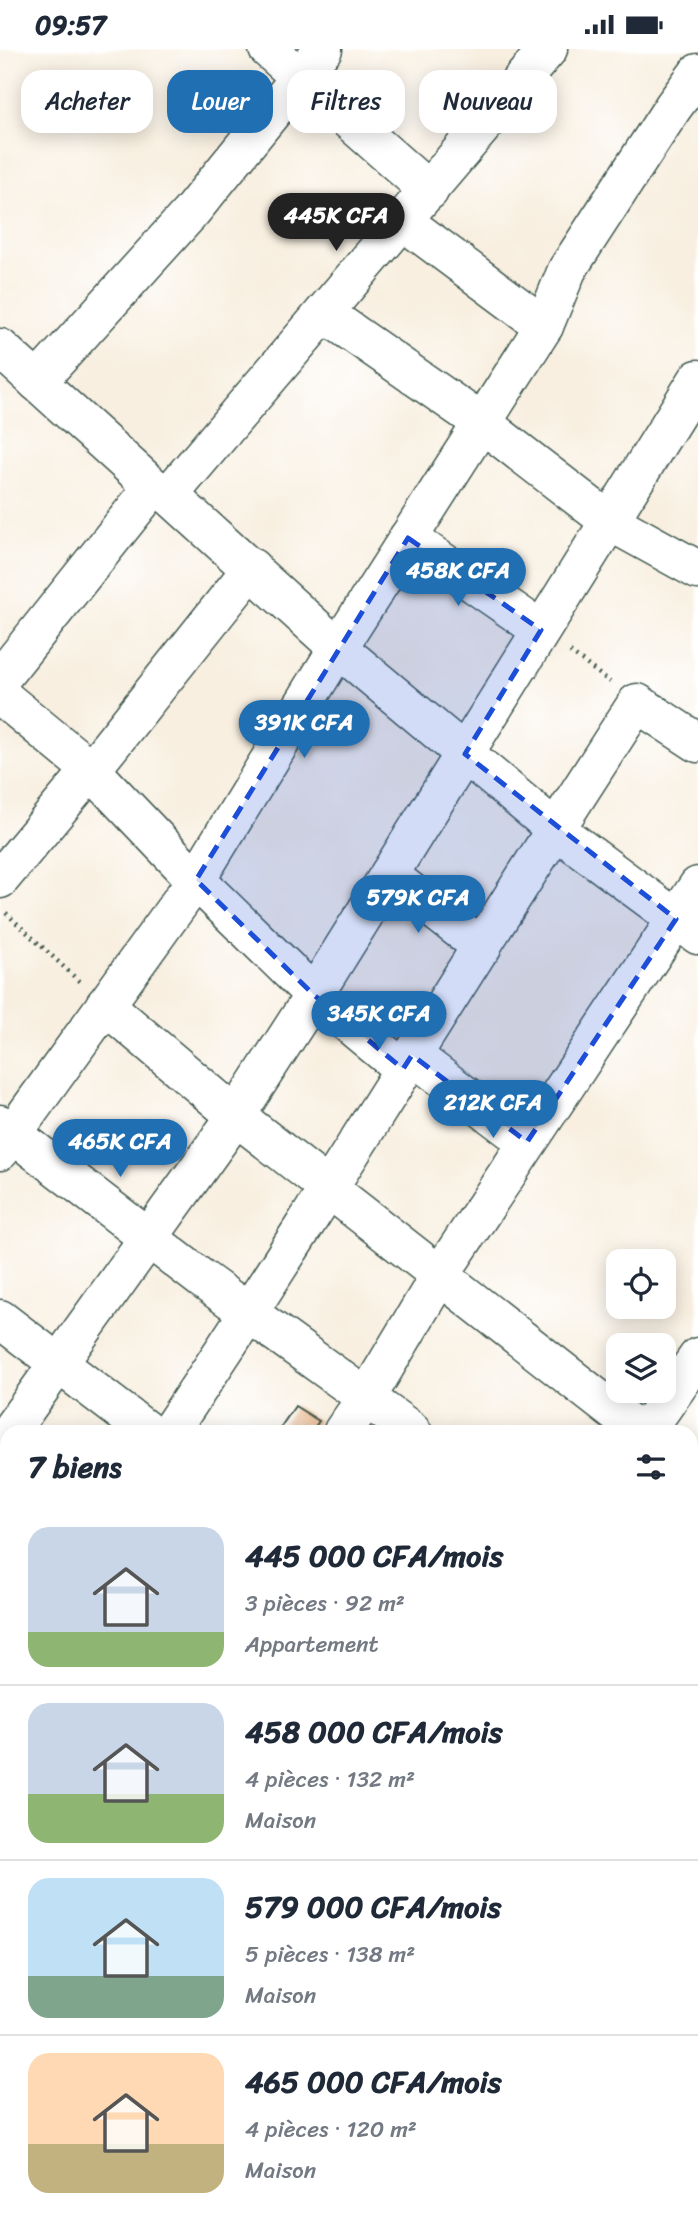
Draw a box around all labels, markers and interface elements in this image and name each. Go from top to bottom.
text: 09:57 [35,2,106,48]
chip: Acheter [21,70,153,133]
chip: Louer [167,70,273,133]
chip: Filtres [287,70,405,133]
chip: Nouveau [419,70,557,133]
pin: 445K CFA [264,193,408,253]
text: 445K CFA [284,195,388,236]
pin: 458K CFA [386,549,530,608]
text: 458K CFA [406,550,510,591]
pin: 391K CFA [232,701,376,760]
text: 391K CFA [255,702,353,743]
pin: 579K CFA [346,875,490,935]
text: 579K CFA [366,877,470,918]
pin: 345K CFA [307,991,451,1051]
text: 345K CFA [328,993,431,1034]
pin: 212K CFA [421,1081,565,1140]
text: 212K CFA [444,1082,542,1123]
pin: 465K CFA [48,1119,192,1179]
text: 465K CFA [68,1121,172,1162]
map controls [606,1249,676,1403]
button: locate [606,1249,676,1319]
button: layers [606,1333,676,1403]
text: 7 biens [28,1440,122,1494]
icon: filters [632,1448,670,1486]
text: 445 000 CFA/mois [245,1529,503,1583]
icon: home [84,1555,168,1639]
text: 3 pièces · 92 m² [245,1583,405,1624]
text: Appartement [245,1624,379,1665]
text: 458 000 CFA/mois [245,1705,503,1759]
icon: home [84,1731,168,1815]
text: 4 pièces · 132 m² [245,1759,415,1800]
text: Maison [245,1800,316,1841]
text: 579 000 CFA/mois [245,1880,501,1934]
icon: home [84,1906,168,1990]
text: 5 pièces · 138 m² [245,1934,415,1975]
text: Maison [245,1975,316,2016]
text: 465 000 CFA/mois [245,2055,502,2109]
icon: home [84,2081,168,2165]
text: 4 pièces · 120 m² [245,2109,417,2150]
text: Maison [245,2150,316,2191]

